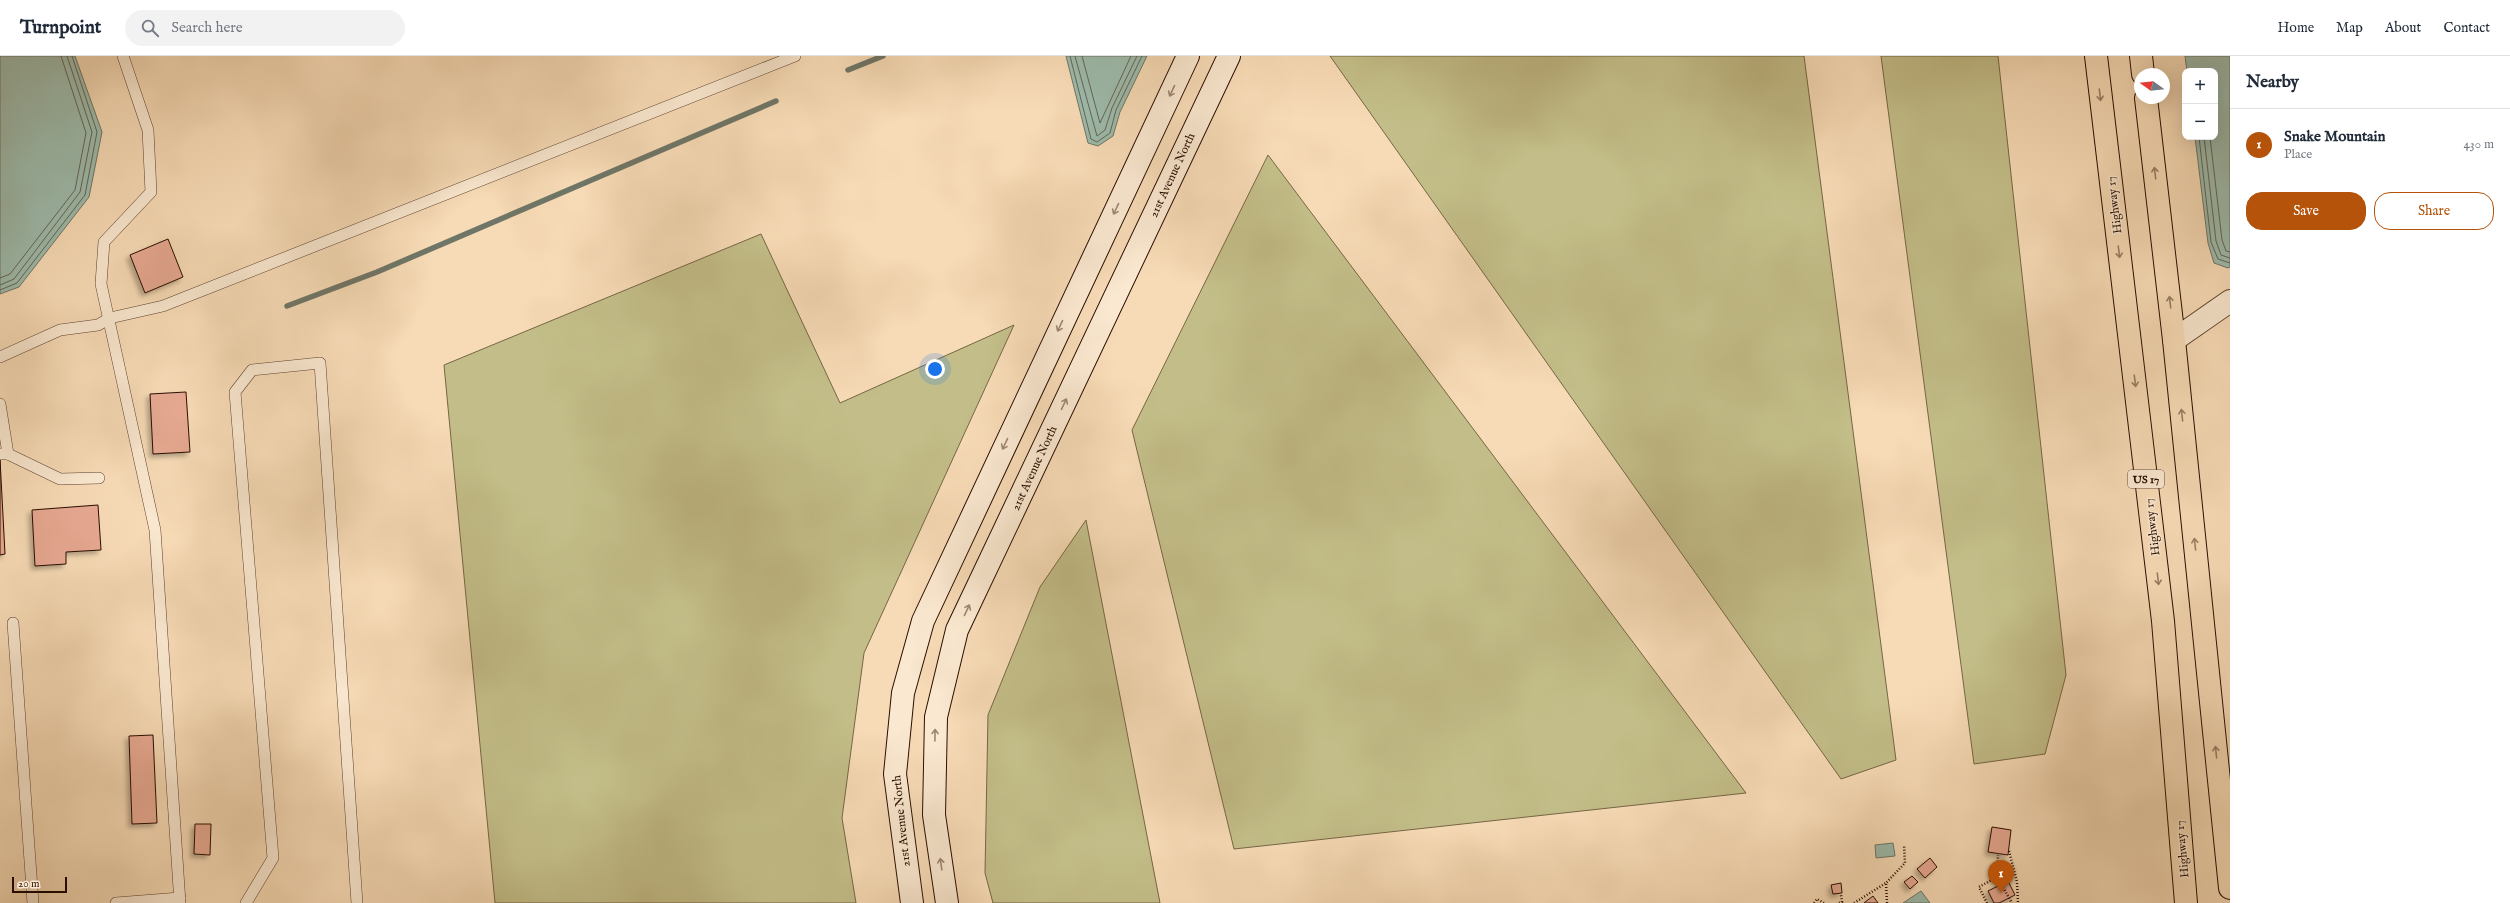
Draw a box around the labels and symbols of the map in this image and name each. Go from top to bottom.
north arrow [2134,68,2170,104]
one-way arrow [1168,85,1175,97]
one-way arrow [2096,88,2104,101]
street label: 21st Avenue North [1146,130,1199,220]
one-way arrow [2151,167,2159,180]
street label: Highway 17 [2104,175,2125,235]
one-way arrow [1112,202,1119,214]
one-way arrow [2115,245,2123,258]
one-way arrow [2166,296,2174,309]
one-way arrow [1056,320,1063,332]
your location [925,359,945,379]
one-way arrow [2131,374,2139,387]
one-way arrow [1061,398,1068,410]
one-way arrow [2178,409,2186,422]
street label: 21st Avenue North [1008,423,1061,513]
one-way arrow [1001,437,1008,449]
road number: US 17 [2128,470,2164,488]
street label: Highway 17 [2142,497,2163,557]
one-way arrow [2191,538,2199,551]
one-way arrow [2154,572,2162,585]
one-way arrow [964,604,971,616]
one-way arrow [932,729,939,742]
one-way arrow [2212,746,2220,759]
street label: 21st Avenue North [889,774,914,867]
street label: Highway 17 [2173,820,2192,878]
one-way arrow [937,858,945,871]
pin: 1 [1988,860,2014,893]
scale bar [12,875,67,894]

